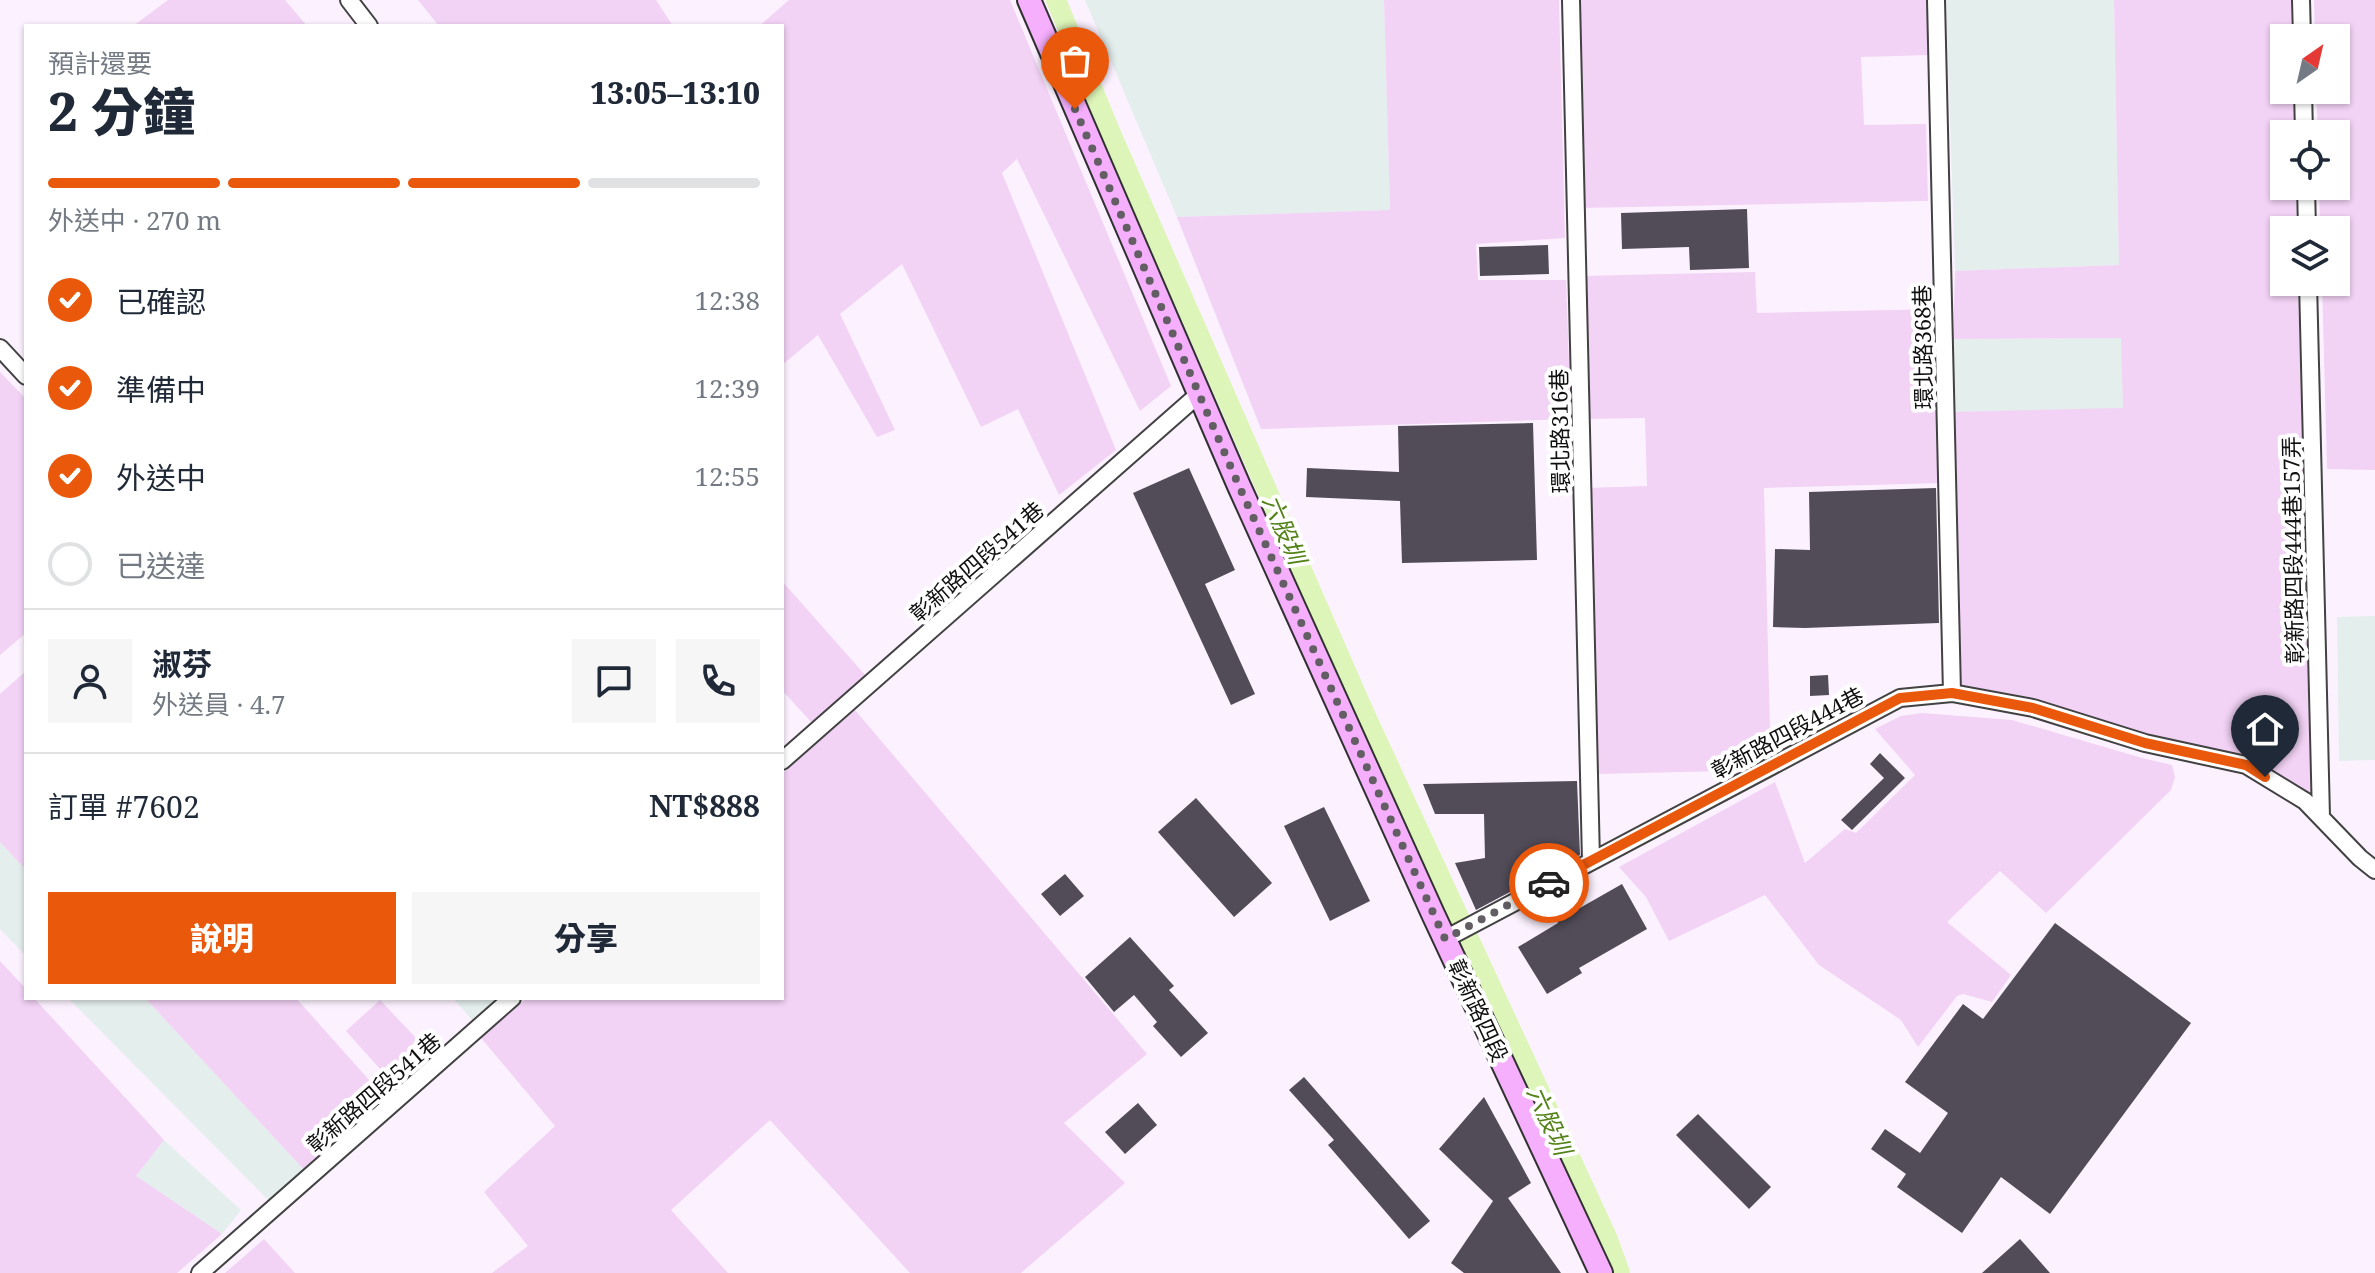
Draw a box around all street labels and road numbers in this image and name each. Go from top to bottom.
street label: 環北路368巷 [1906,284,1938,410]
street label: 環北路316巷 [1543,368,1575,494]
street label: 彰新路四段444巷157弄 [2275,436,2309,664]
street label: 彰新路四段541巷 [902,494,1050,628]
street label: 彰新路四段444巷 [1705,679,1869,785]
street label: 彰新路四段 [1442,954,1516,1066]
street label: 彰新路四段541巷 [299,1025,447,1159]

